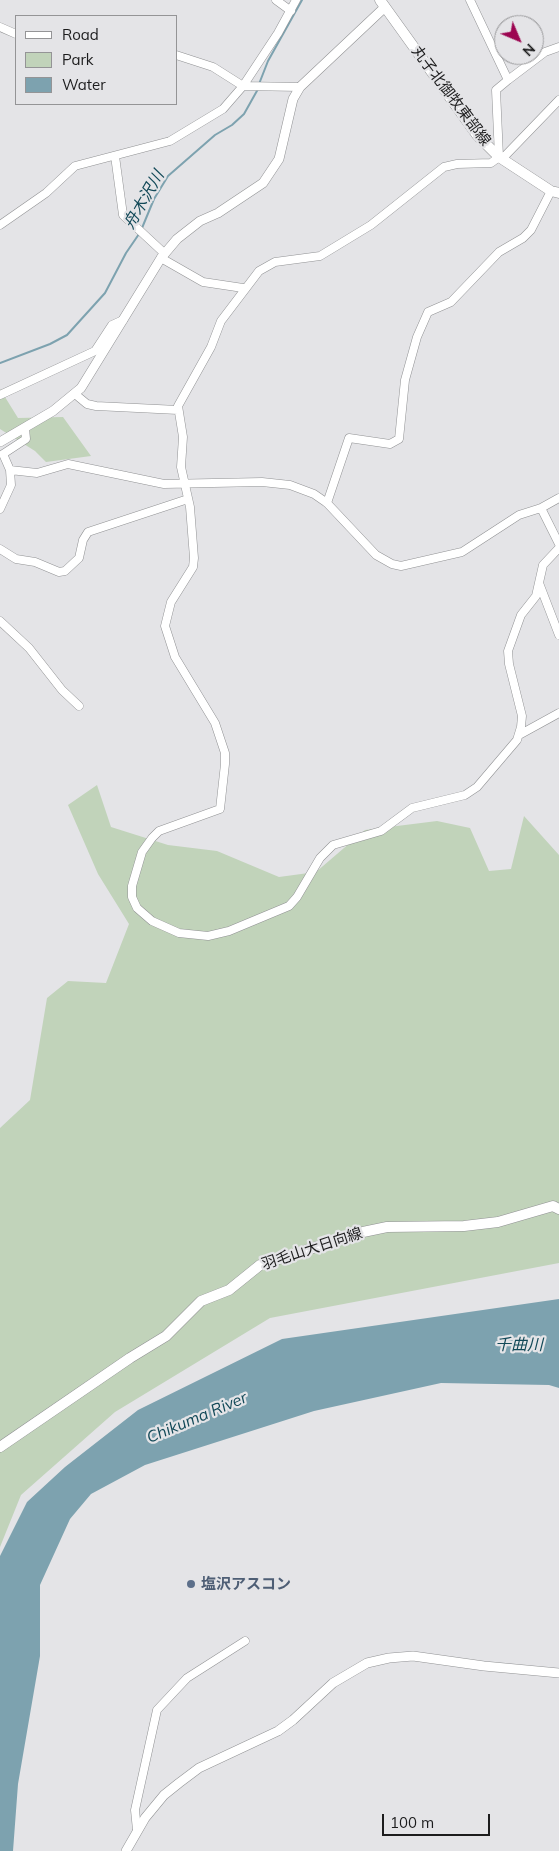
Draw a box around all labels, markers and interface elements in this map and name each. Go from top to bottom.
legend [15,15,178,105]
north arrow [494,15,544,65]
text: Road [62,25,99,44]
text: N [519,40,539,60]
street label: 丸子北御牧東部線 [408,43,494,149]
text: Park [62,50,94,69]
text: Water [62,75,106,94]
water label: 舟木沢川 [120,167,168,233]
street label: 羽毛山大日向線 [259,1224,365,1274]
water label: 千曲川 [495,1335,543,1355]
water label: Chikuma River [144,1388,250,1448]
place label: 塩沢アスコン [201,1575,291,1593]
marker: 塩沢アスコン [185,1578,197,1590]
scale bar [384,1804,492,1836]
text: 100 m [390,1813,434,1832]

